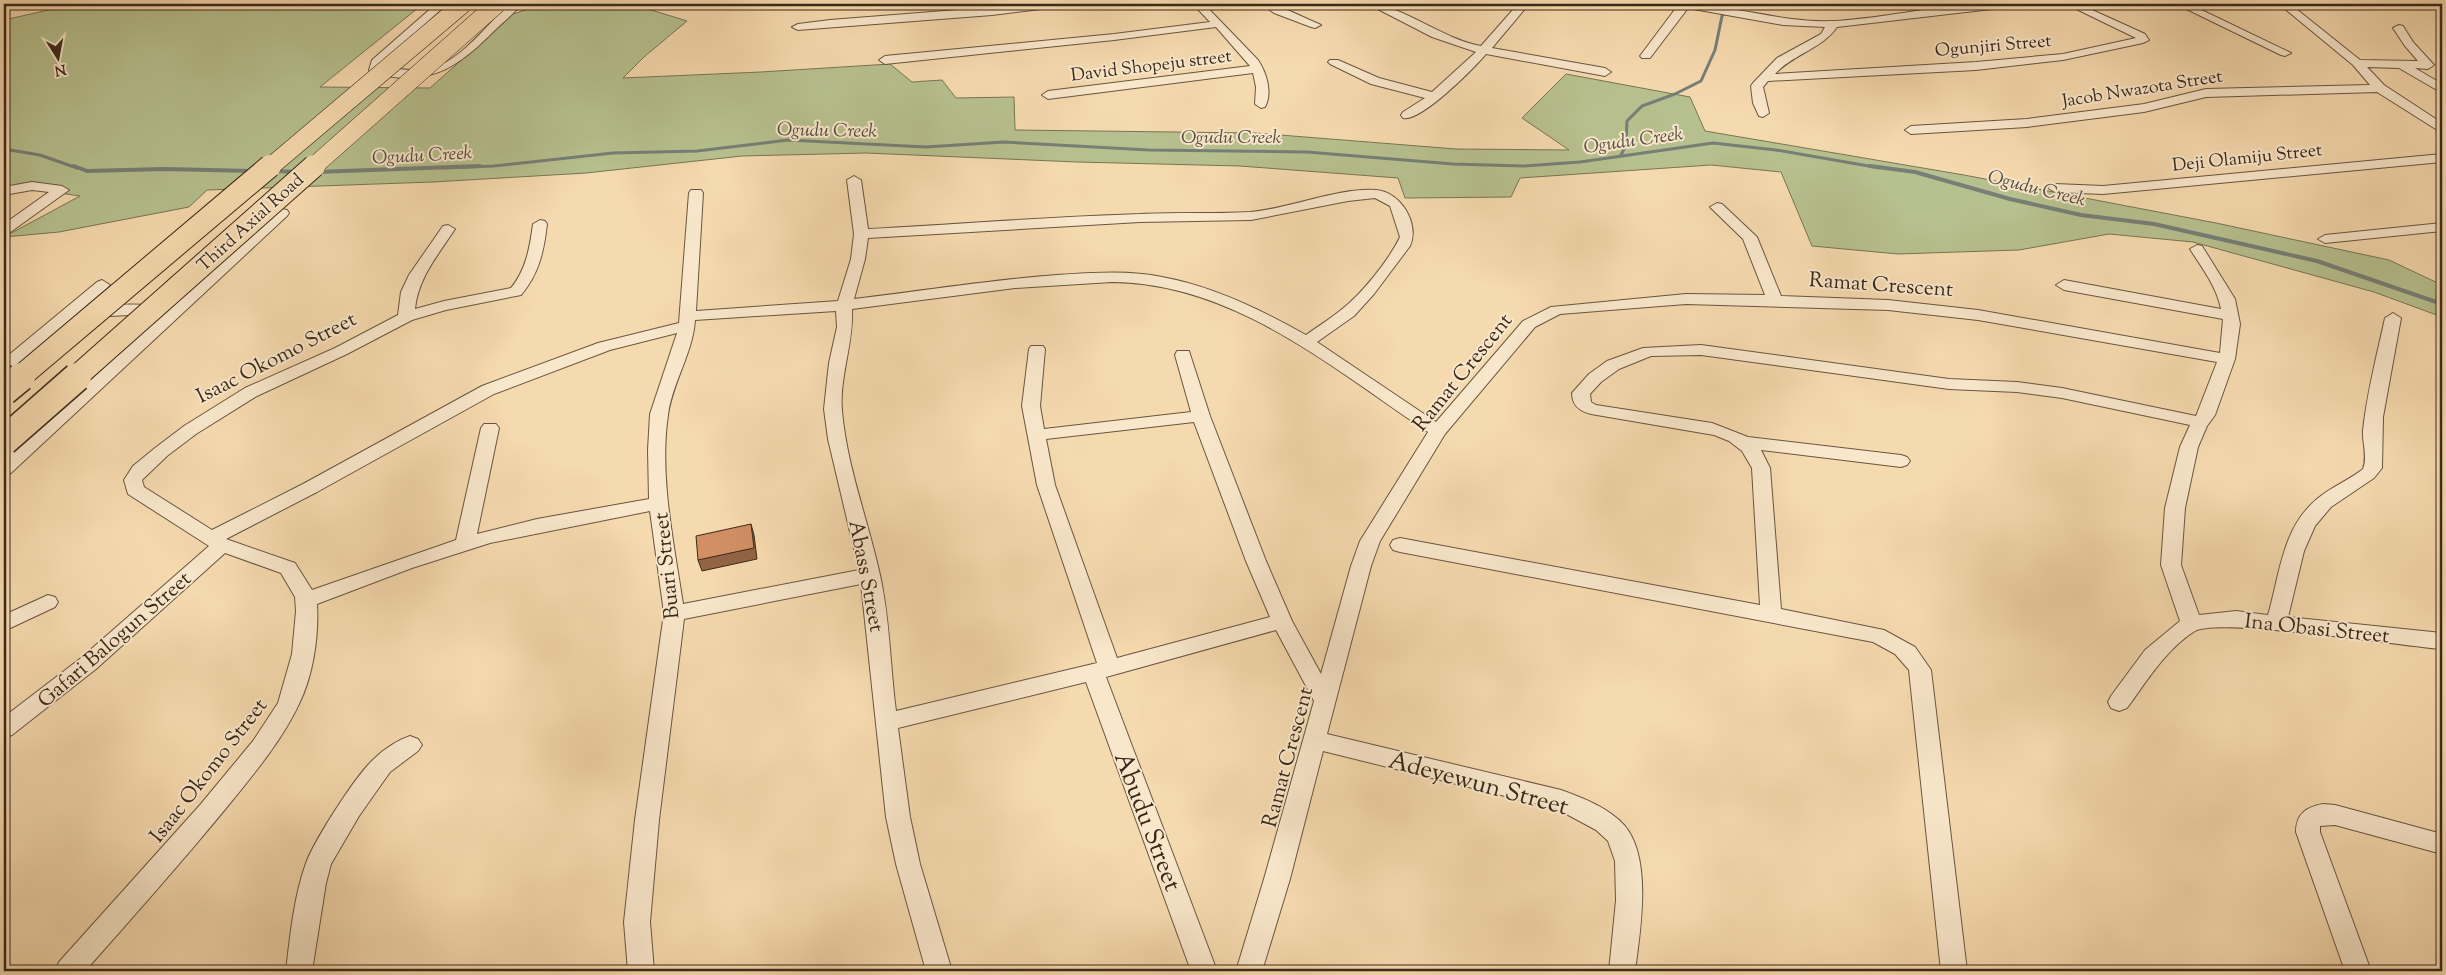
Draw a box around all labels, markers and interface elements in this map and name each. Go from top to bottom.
street label: Ogunjiri Street [1934,29,2053,65]
north arrow [32,32,82,82]
street label: David Shopeju street [1069,44,1233,90]
text: N [53,58,67,80]
street label: Jacob Nwazota Street [2059,64,2224,116]
water label: Ogudu Creek [777,117,878,146]
water label: Ogudu Creek [1582,121,1685,162]
water label: Ogudu Creek [1181,125,1281,152]
street label: Deji Olamiju Street [2171,138,2324,180]
water label: Ogudu Creek [371,140,473,173]
water label: Ogudu Creek [1985,164,2089,215]
street label: Third Axial Road [192,168,311,279]
street label: Ramat Crescent [1808,266,1954,306]
street label: Isaac Okomo Street [192,305,362,412]
street label: Ramat Crescent [1406,308,1521,439]
street label: Buari Street [647,511,689,621]
street label: Abass Street [840,518,891,635]
street label: Gafari Balogun Street [32,565,199,716]
street label: Ina Obasi Street [2243,607,2391,653]
street label: Ramat Crescent [1256,684,1322,831]
street label: Isaac Okomo Street [144,693,276,850]
street label: Adeyewun Street [1384,744,1573,826]
street label: Abudu Street [1103,747,1189,897]

